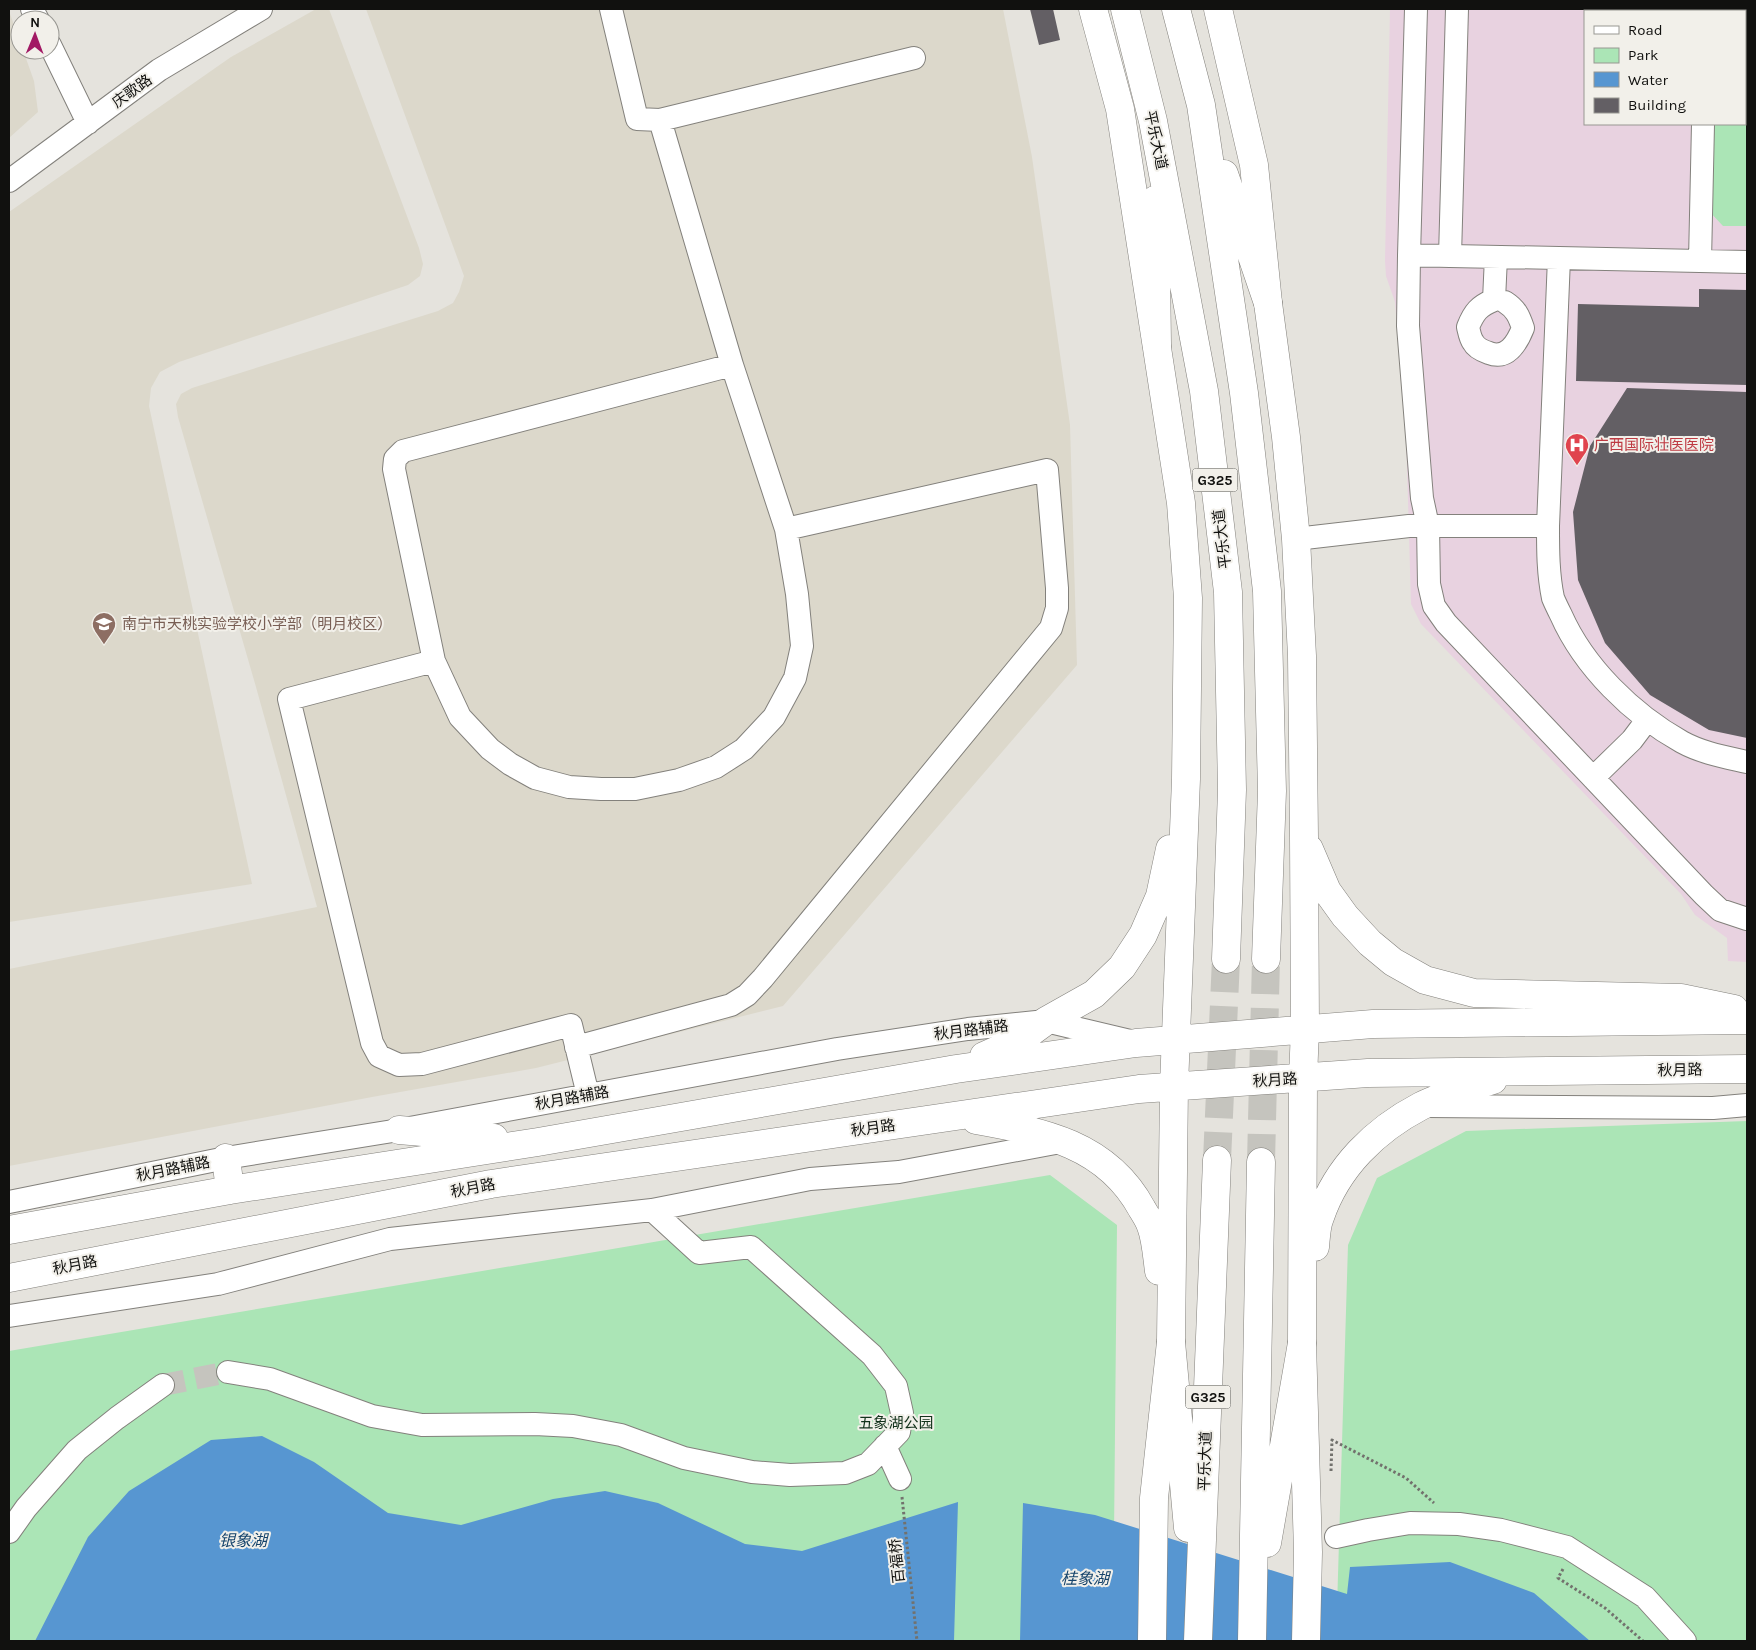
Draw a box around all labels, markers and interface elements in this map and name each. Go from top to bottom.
north arrow [10,10,60,60]
legend [1584,10,1746,125]
text: N [30,14,40,31]
text: Road [1628,21,1663,39]
text: Park [1628,46,1658,64]
street label: 庆歌路 [109,70,155,112]
text: Water [1628,71,1669,89]
text: Building [1628,96,1686,114]
street label: 平乐大道 [1141,109,1171,171]
hospital icon: 广西国际壮医医院 [1564,432,1590,466]
place label: 广西国际壮医医院 [1594,436,1714,454]
road number: G325 [1192,468,1238,492]
street label: 平乐大道 [1209,508,1235,570]
school or university icon: 南宁市天桃实验学校小学部（明月校区） [91,611,117,645]
place label: 南宁市天桃实验学校小学部（明月校区） [122,615,392,633]
street label: 秋月路辅路 [933,1016,1009,1044]
street label: 秋月路 [1657,1061,1703,1079]
street label: 秋月路 [1252,1069,1298,1091]
street label: 秋月路辅路 [533,1083,611,1113]
street label: 秋月路 [849,1116,897,1140]
street label: 秋月路辅路 [134,1153,212,1185]
street label: 秋月路 [449,1175,497,1201]
street label: 秋月路 [51,1252,99,1278]
road number: G325 [1186,1385,1230,1408]
park label: 五象湖公园 [858,1414,934,1432]
street label: 平乐大道 [1195,1431,1215,1491]
water label: 银象湖 [219,1531,270,1550]
street label: 百福桥 [886,1538,908,1584]
water label: 桂象湖 [1061,1569,1112,1588]

